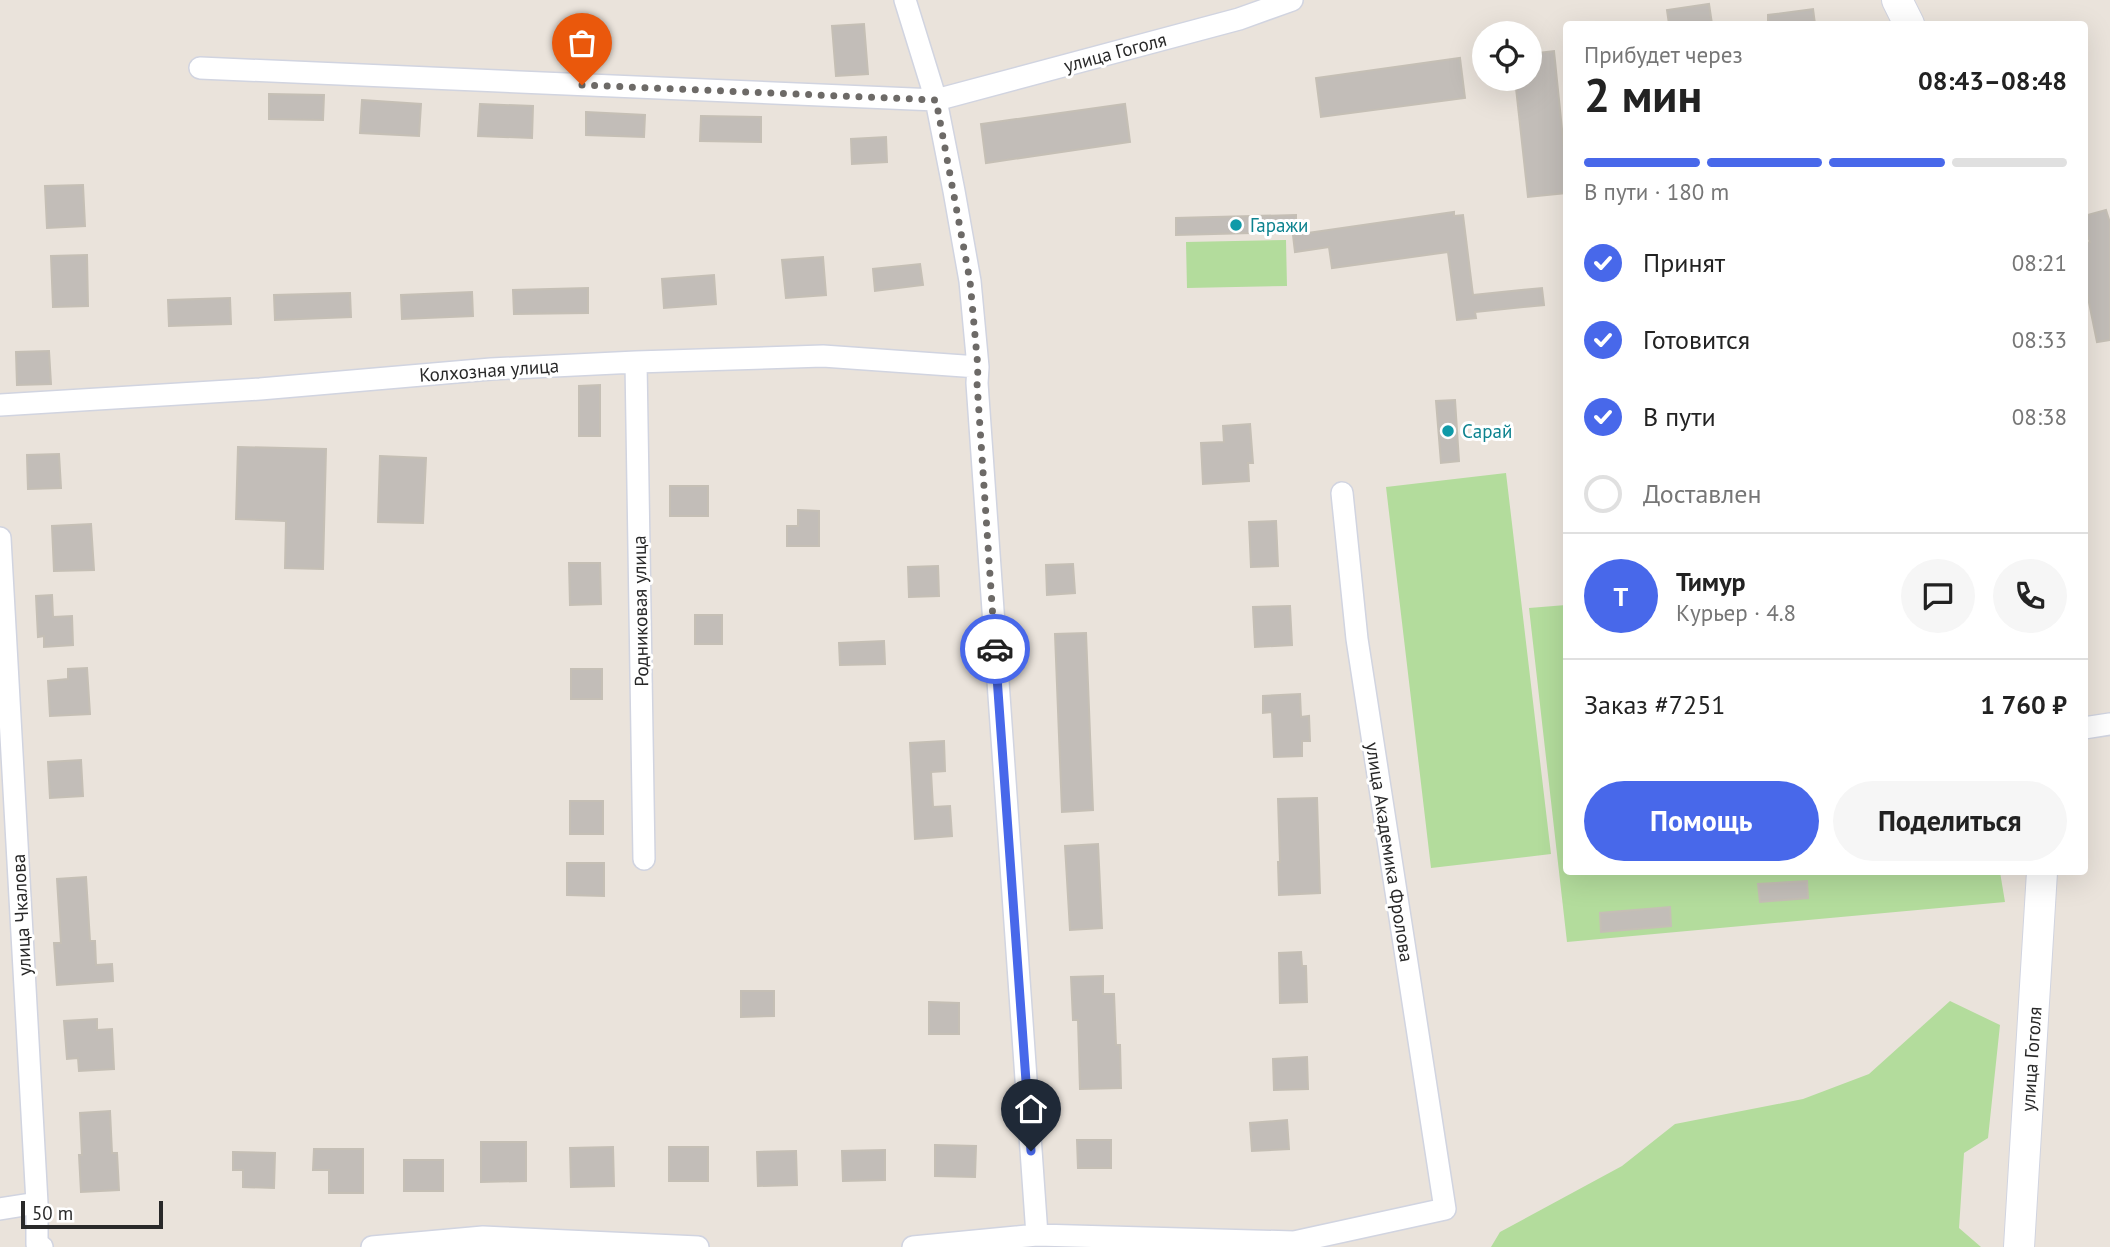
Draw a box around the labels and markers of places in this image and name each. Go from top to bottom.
pin [552,13,612,85]
place label: Гаражи [1250,213,1308,237]
marker: Гаражи [1228,217,1244,233]
place label: Сарай [1462,419,1512,443]
marker: Сарай [1440,423,1456,439]
pin [1001,1079,1061,1151]

